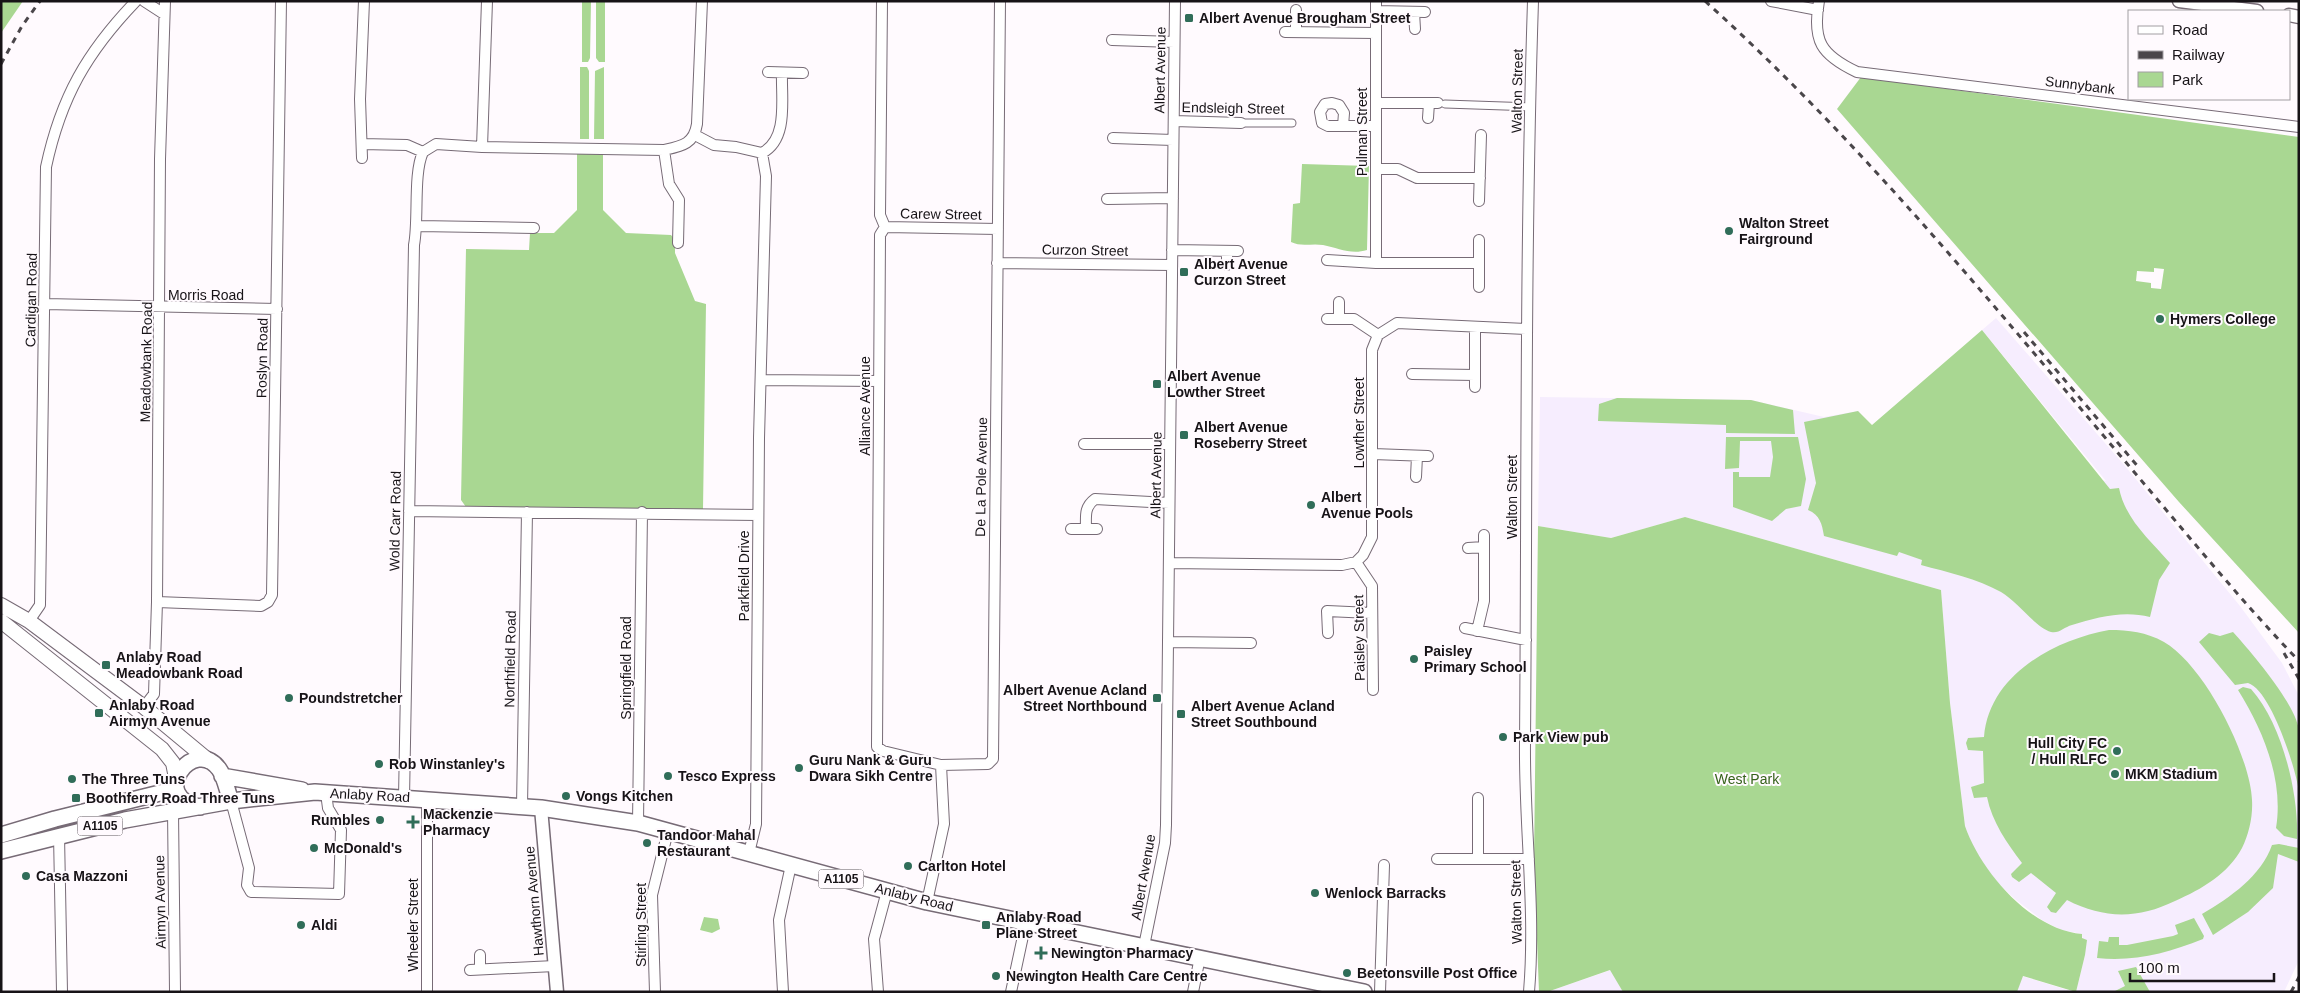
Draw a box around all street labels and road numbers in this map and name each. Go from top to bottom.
street label: Albert Avenue [1151,26,1169,114]
street label: Walton Street [1508,49,1526,133]
street label: Sunnybank [2044,73,2117,97]
street label: Pulman Street [1354,88,1370,176]
street label: Endsleigh Street [1182,99,1285,117]
street label: Carew Street [900,205,982,223]
street label: Curzon Street [1042,241,1128,259]
street label: Cardigan Road [22,253,40,347]
street label: Morris Road [168,287,244,303]
street label: Meadowbank Road [137,302,155,422]
street label: Roslyn Road [253,318,271,398]
street label: Alliance Avenue [857,356,873,456]
street label: Lowther Street [1351,377,1367,469]
street label: De La Pole Avenue [972,417,990,537]
street label: Albert Avenue [1147,431,1165,519]
street label: Walton Street [1504,455,1520,539]
street label: Wold Carr Road [386,471,404,571]
street label: Parkfield Drive [736,530,752,622]
street label: Paisley Street [1350,595,1368,681]
street label: Northfield Road [501,610,519,708]
street label: Springfield Road [618,616,634,720]
street label: Anlaby Road [330,785,410,805]
road number: A1105 [78,816,122,836]
street label: Albert Avenue [1128,833,1158,921]
street label: Hawthorn Avenue [521,845,547,957]
street label: Airmyn Avenue [151,855,169,949]
street label: Walton Street [1507,860,1525,944]
road number: A1105 [818,870,864,889]
street label: Wheeler Street [405,878,421,972]
street label: Anlaby Road [873,880,955,914]
street label: Stirling Street [633,883,649,967]

